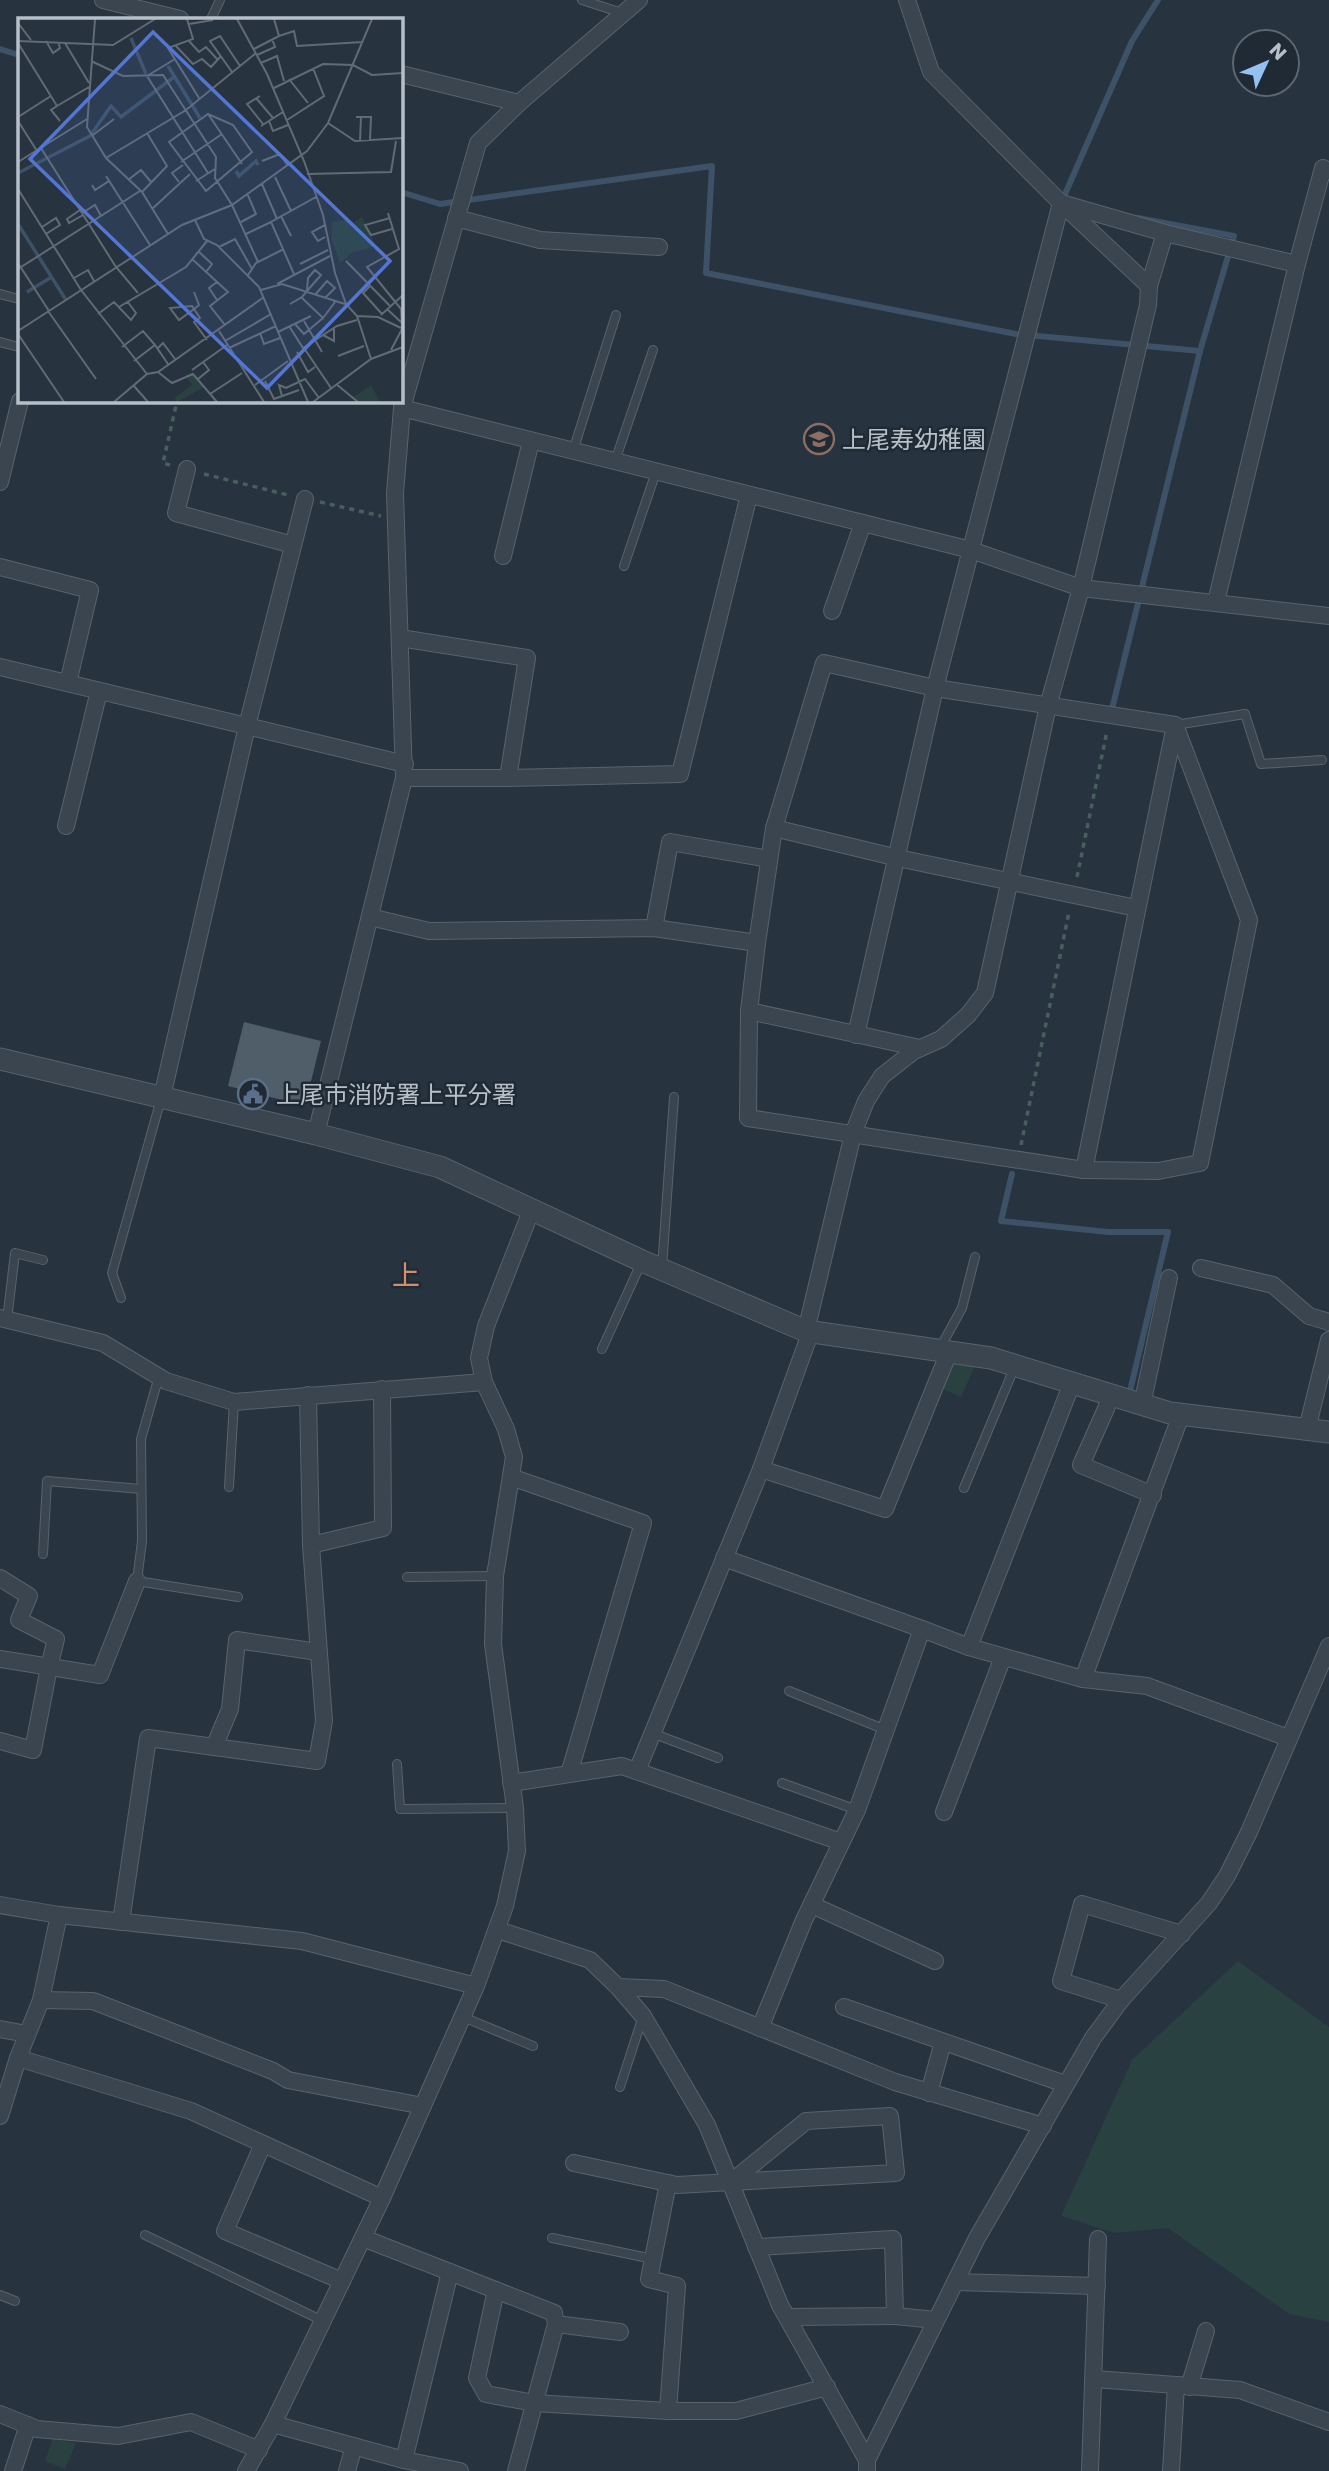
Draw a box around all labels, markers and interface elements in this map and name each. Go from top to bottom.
inset map [18,18,402,402]
north arrow [1231,28,1301,98]
text: N [1263,37,1293,66]
school or university icon: 上尾寿幼稚園 [802,422,836,456]
place label: 上尾寿幼稚園 [842,423,986,456]
public building icon: 上尾市消防署上平分署 [236,1077,270,1111]
place label: 上尾市消防署上平分署 [276,1078,516,1111]
district label: 上 [392,1256,420,1295]

